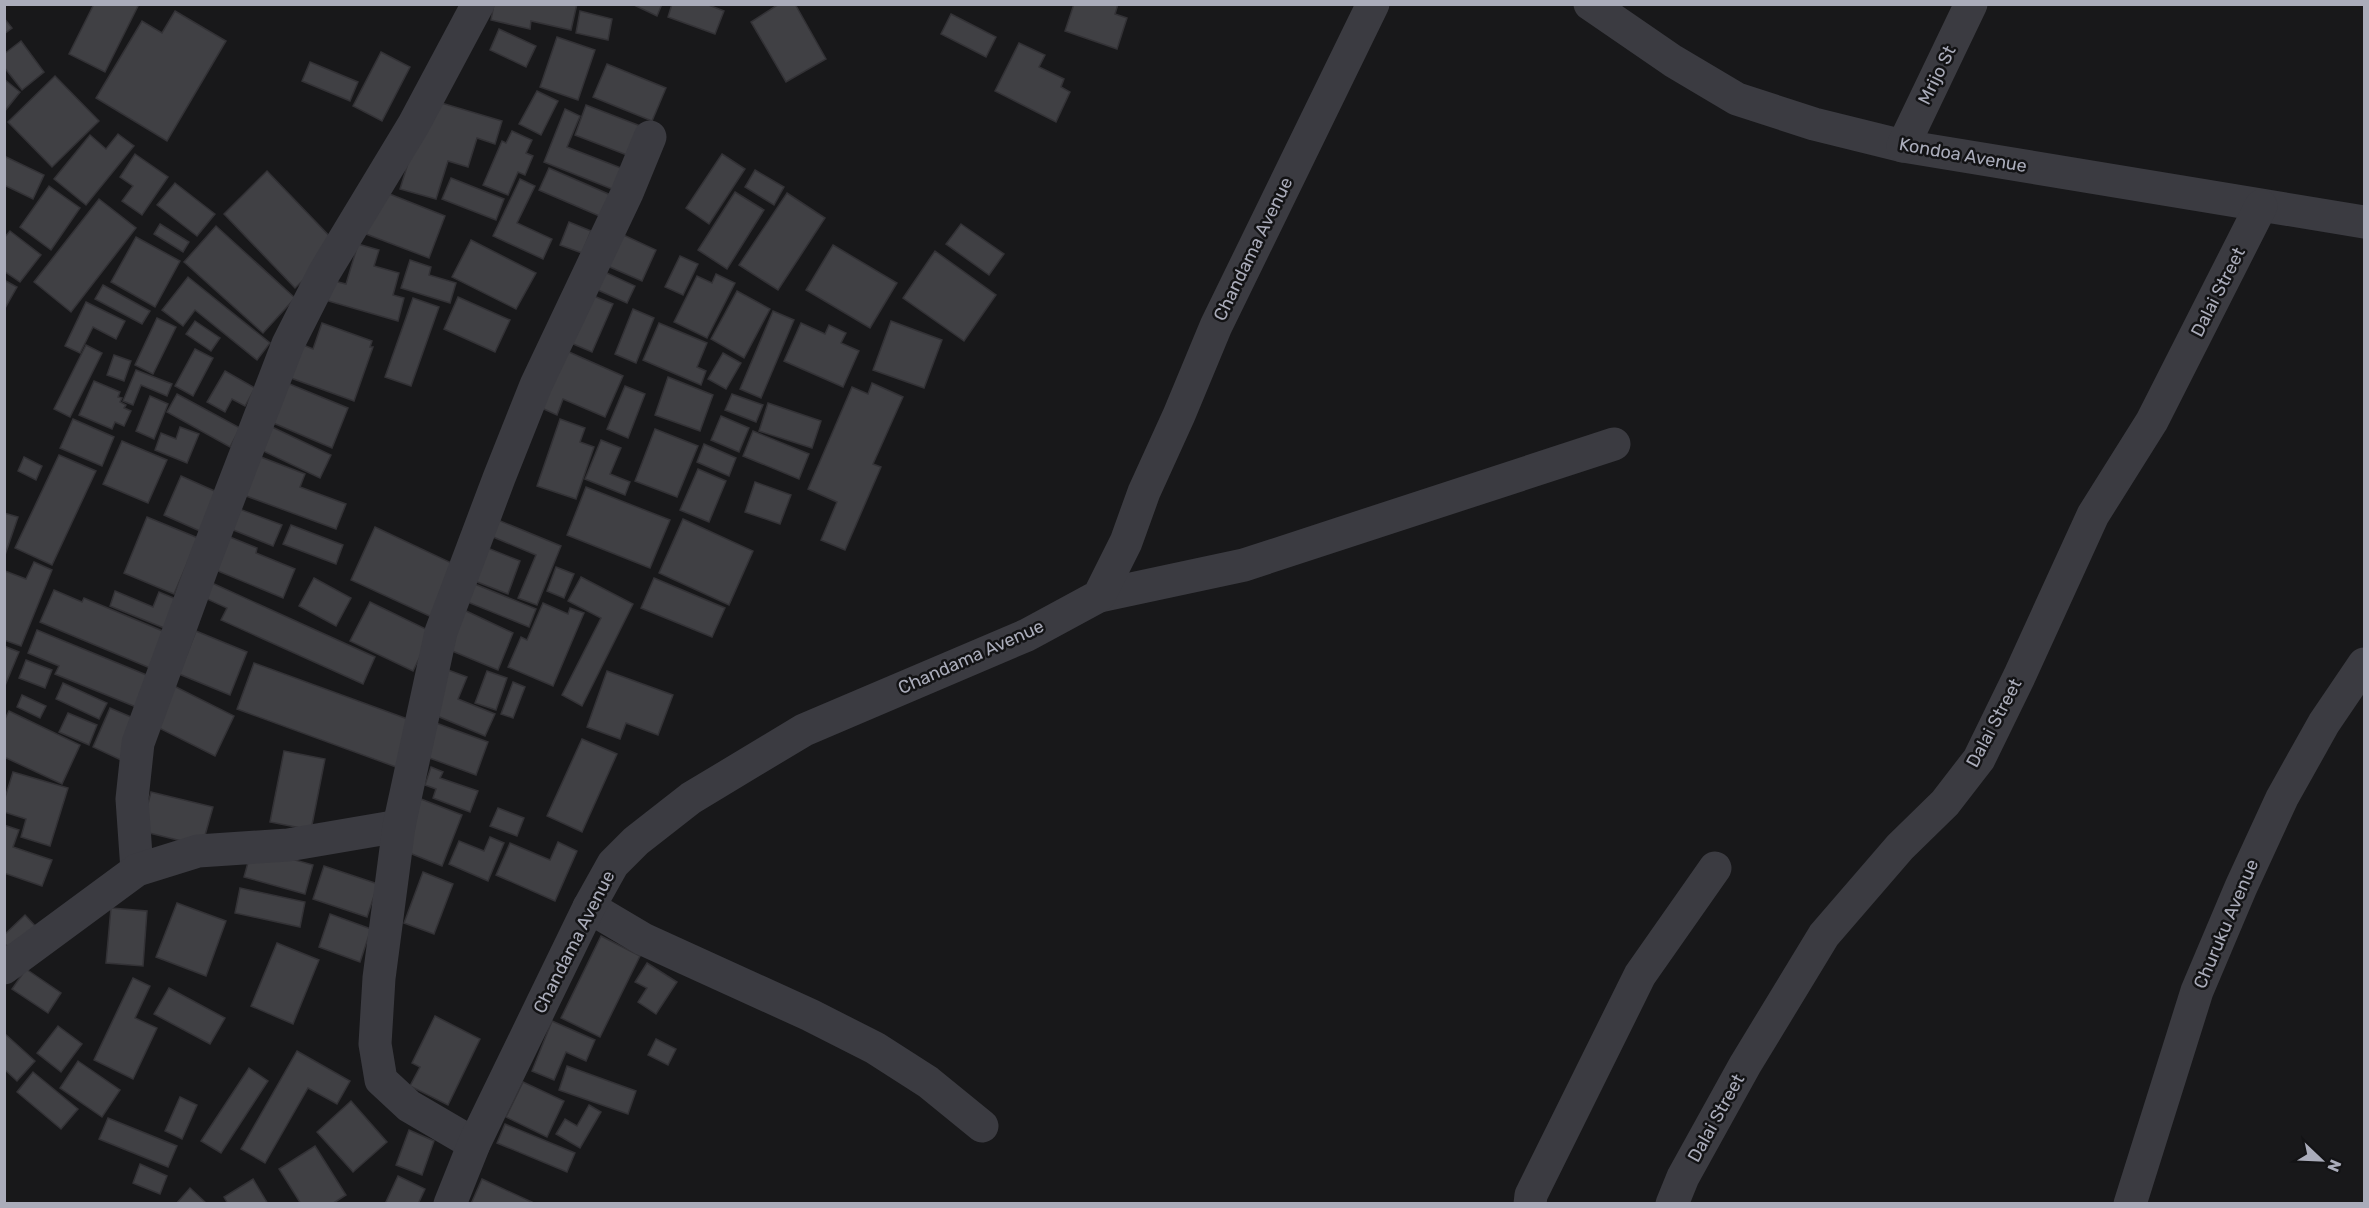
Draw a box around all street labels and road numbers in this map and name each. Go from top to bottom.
street label: Mrijo St [1913,42,1961,108]
street label: Kondoa Avenue [1897,133,2029,177]
street label: Chandama Avenue [1209,173,1297,325]
street label: Dalai Street [2186,244,2250,340]
street label: Chandama Avenue [895,615,1047,699]
street label: Dalai Street [1961,675,2027,771]
street label: Churuku Avenue [2189,856,2263,992]
street label: Chandama Avenue [528,867,620,1017]
street label: Dalai Street [1683,1070,1749,1166]

